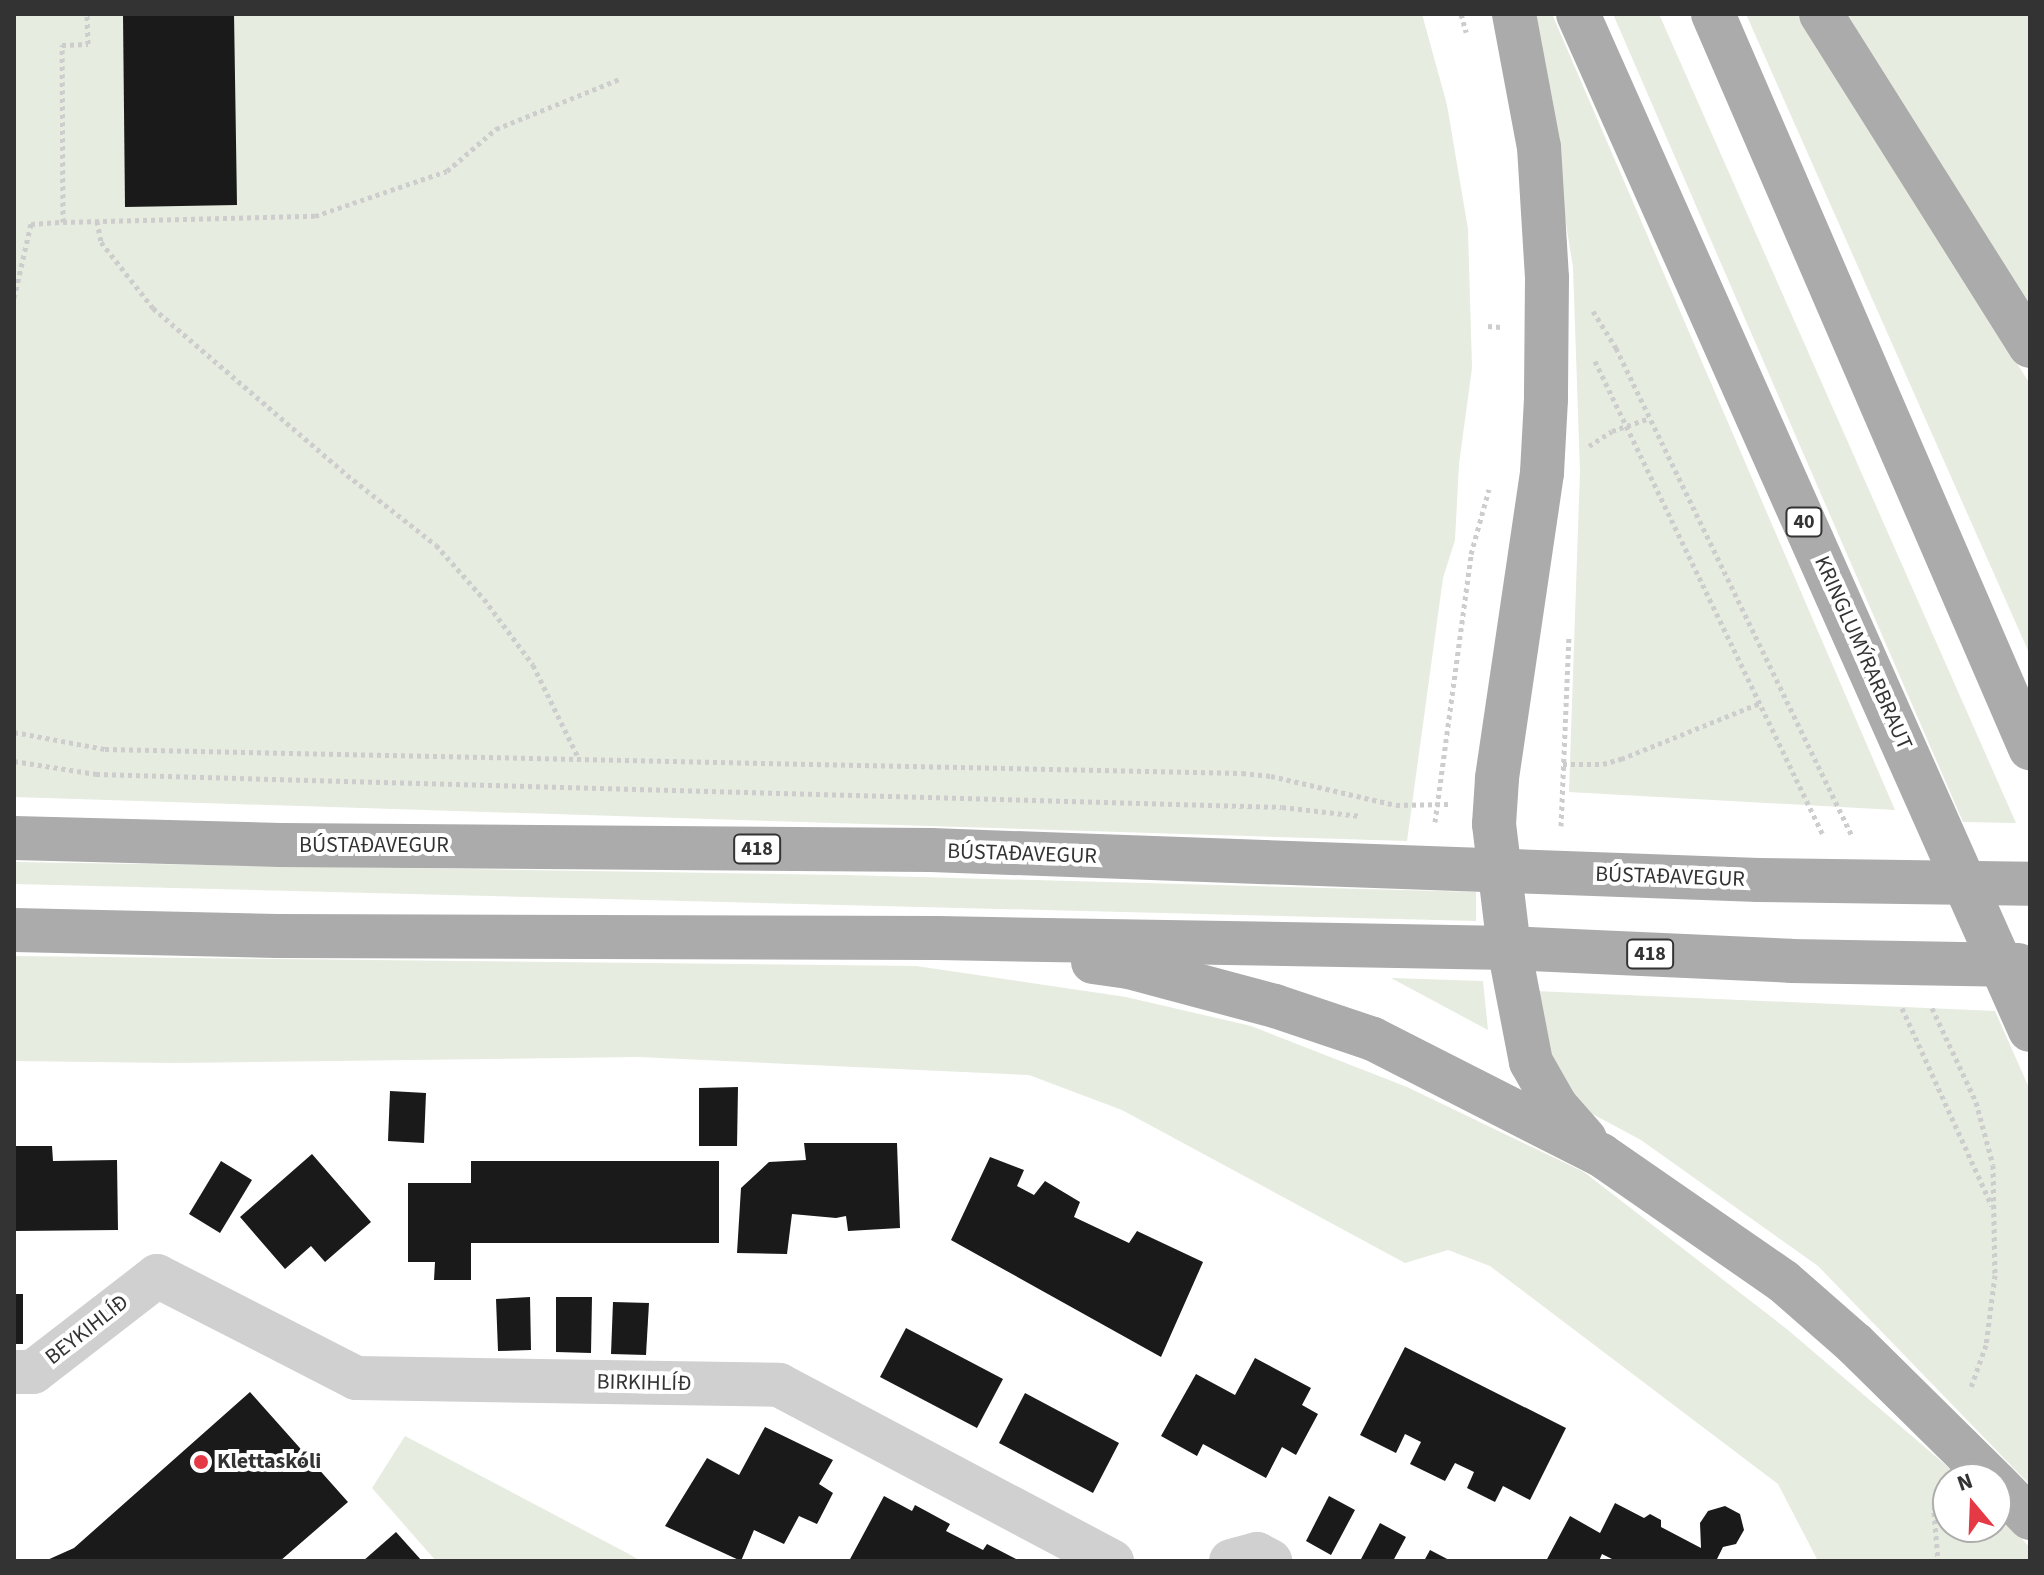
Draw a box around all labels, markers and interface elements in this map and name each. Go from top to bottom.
road number: 40 [1784,506,1824,538]
street label: KRINGLUMÝRARBRAUT [1808,552,1918,754]
street label: BÚSTAÐAVEGUR [299,833,449,859]
road number: 418 [733,833,781,865]
street label: BÚSTAÐAVEGUR [947,838,1097,870]
street label: BÚSTAÐAVEGUR [1595,861,1745,893]
road number: 418 [1626,938,1674,970]
street label: BEYKIHLÍÐ [40,1289,134,1371]
street label: BIRKIHLÍÐ [596,1369,692,1397]
place label: Klettaskóli [217,1449,321,1475]
marker: Klettaskóli [192,1453,210,1471]
north arrow [1932,1463,2012,1543]
text: N [1953,1465,1977,1500]

